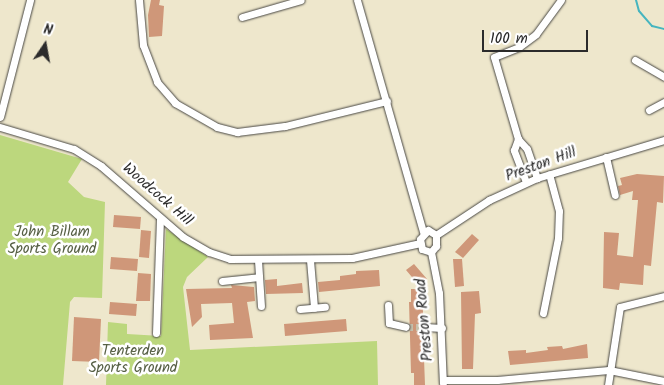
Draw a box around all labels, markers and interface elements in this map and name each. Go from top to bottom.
text: N [42,19,55,42]
north arrow [20,20,70,70]
scale bar [484,20,590,52]
text: 100 m [490,27,528,51]
street label: Preston Hill [503,144,579,186]
street label: Woodcock Hill [118,160,196,230]
park label: John Billam Sports Ground [8,223,96,258]
street label: Preston Road [412,278,438,362]
park label: Tenterden Sports Ground [89,342,177,377]

